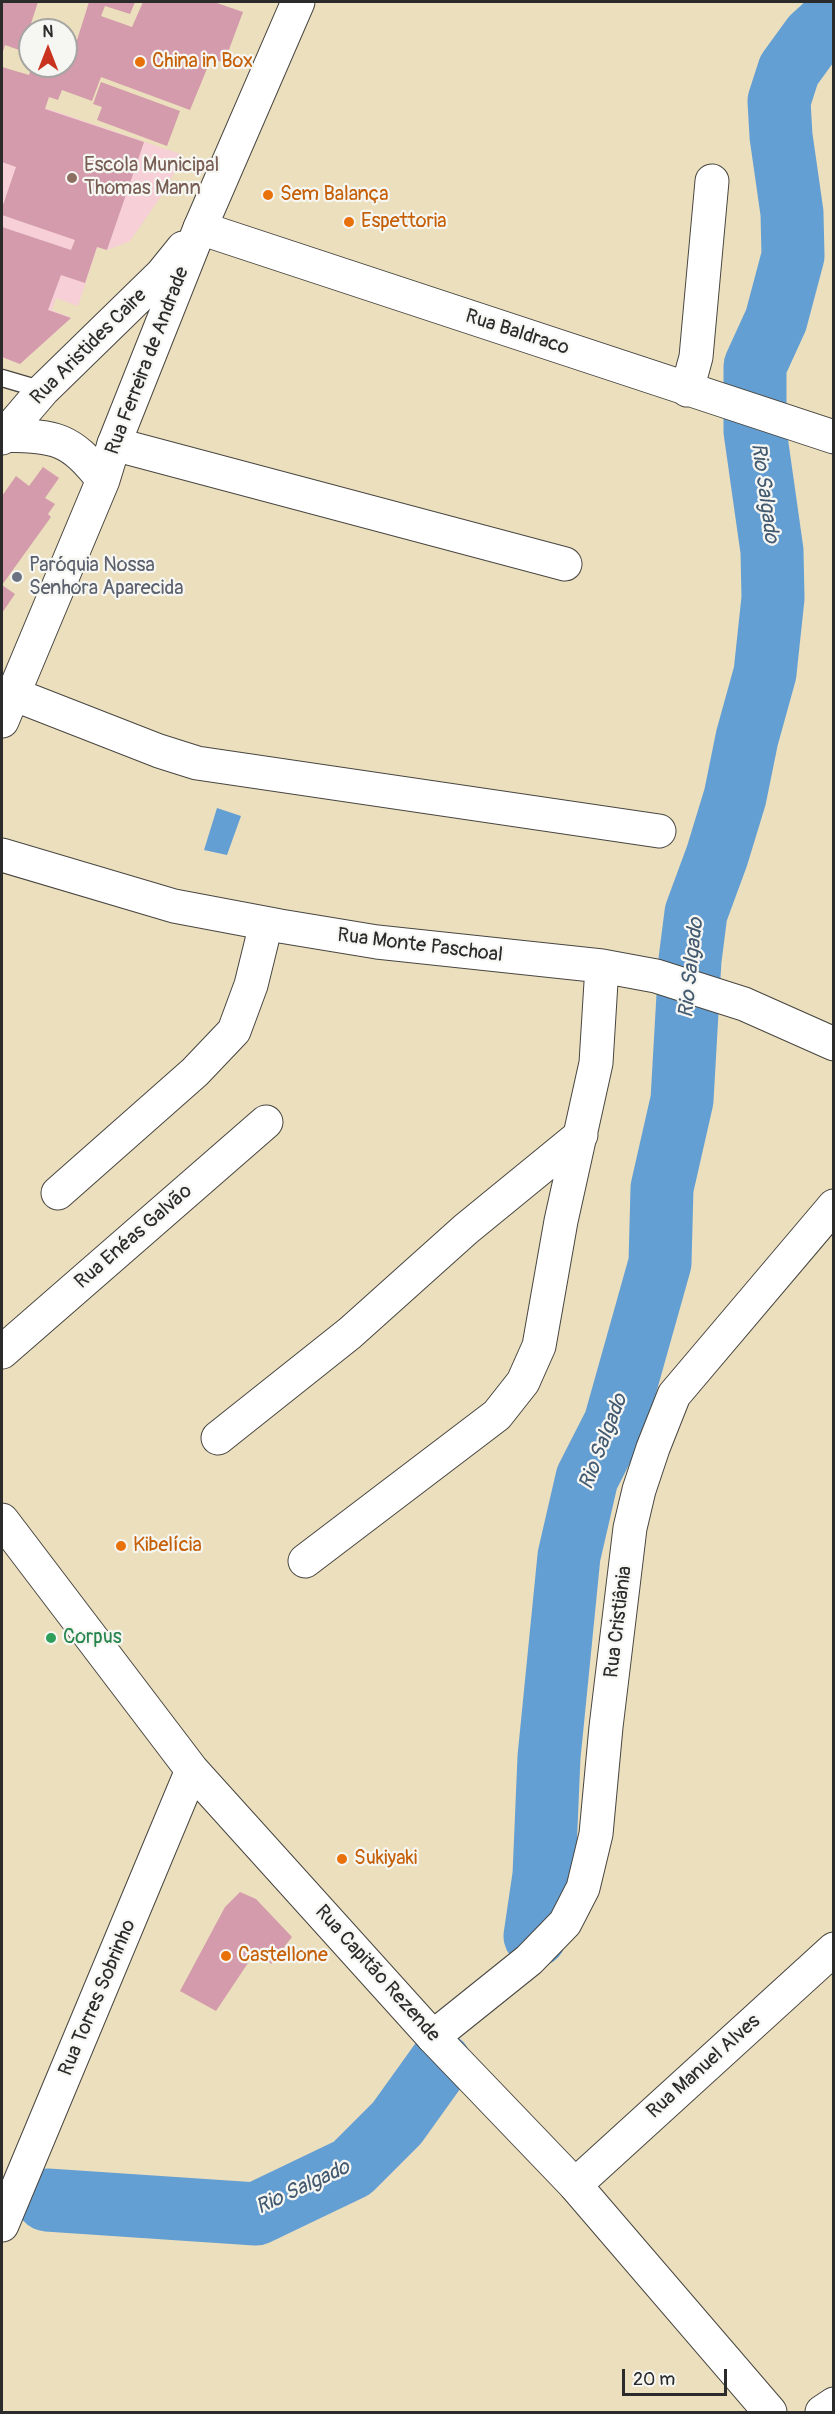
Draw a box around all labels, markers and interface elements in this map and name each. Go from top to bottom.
north arrow [18,18,78,78]
text: N [43,22,53,42]
place label: China in Box [152,50,253,74]
marker: China in Box [133,55,147,69]
place label: Escola Municipal Thomas Mann [84,154,219,201]
marker: Escola Municipal Thomas Mann [65,171,79,185]
place label: Sem Balança [280,183,388,207]
marker: Sem Balança [261,188,275,202]
place label: Espettoria [361,210,446,234]
marker: Espettoria [342,215,356,229]
street label: Rua Ferreira de Andrade [101,264,195,458]
street label: Rua Aristides Caire [26,284,152,410]
street label: Rua Baldraco [462,305,572,361]
water label: Rio Salgado [745,442,783,544]
place label: Paróquia Nossa Senhora Aparecida [29,554,183,601]
marker: Paróquia Nossa Senhora Aparecida [10,570,24,584]
water label: Rio Salgado [674,917,710,1019]
street label: Rua Monte Paschoal [336,924,504,968]
street label: Rua Enéas Galvão [70,1180,198,1294]
water label: Rio Salgado [574,1391,634,1493]
place label: Kibelícia [133,1534,202,1558]
marker: Kibelícia [114,1539,128,1553]
street label: Rua Cristiânia [600,1565,638,1679]
place label: Corpus [63,1626,122,1650]
marker: Corpus [44,1631,58,1645]
place label: Sukiyaki [354,1847,417,1871]
marker: Sukiyaki [335,1852,349,1866]
street label: Rua Capitão Rezende [309,1901,445,2047]
street label: Rua Torres Sobrinho [54,1916,142,2080]
place label: Castellone [238,1944,328,1968]
marker: Castellone [219,1949,233,1963]
street label: Rua Manuel Alves [642,2010,766,2124]
water label: Rio Salgado [252,2155,354,2221]
scale bar [625,2357,730,2395]
text: 20 m [633,2368,675,2391]

